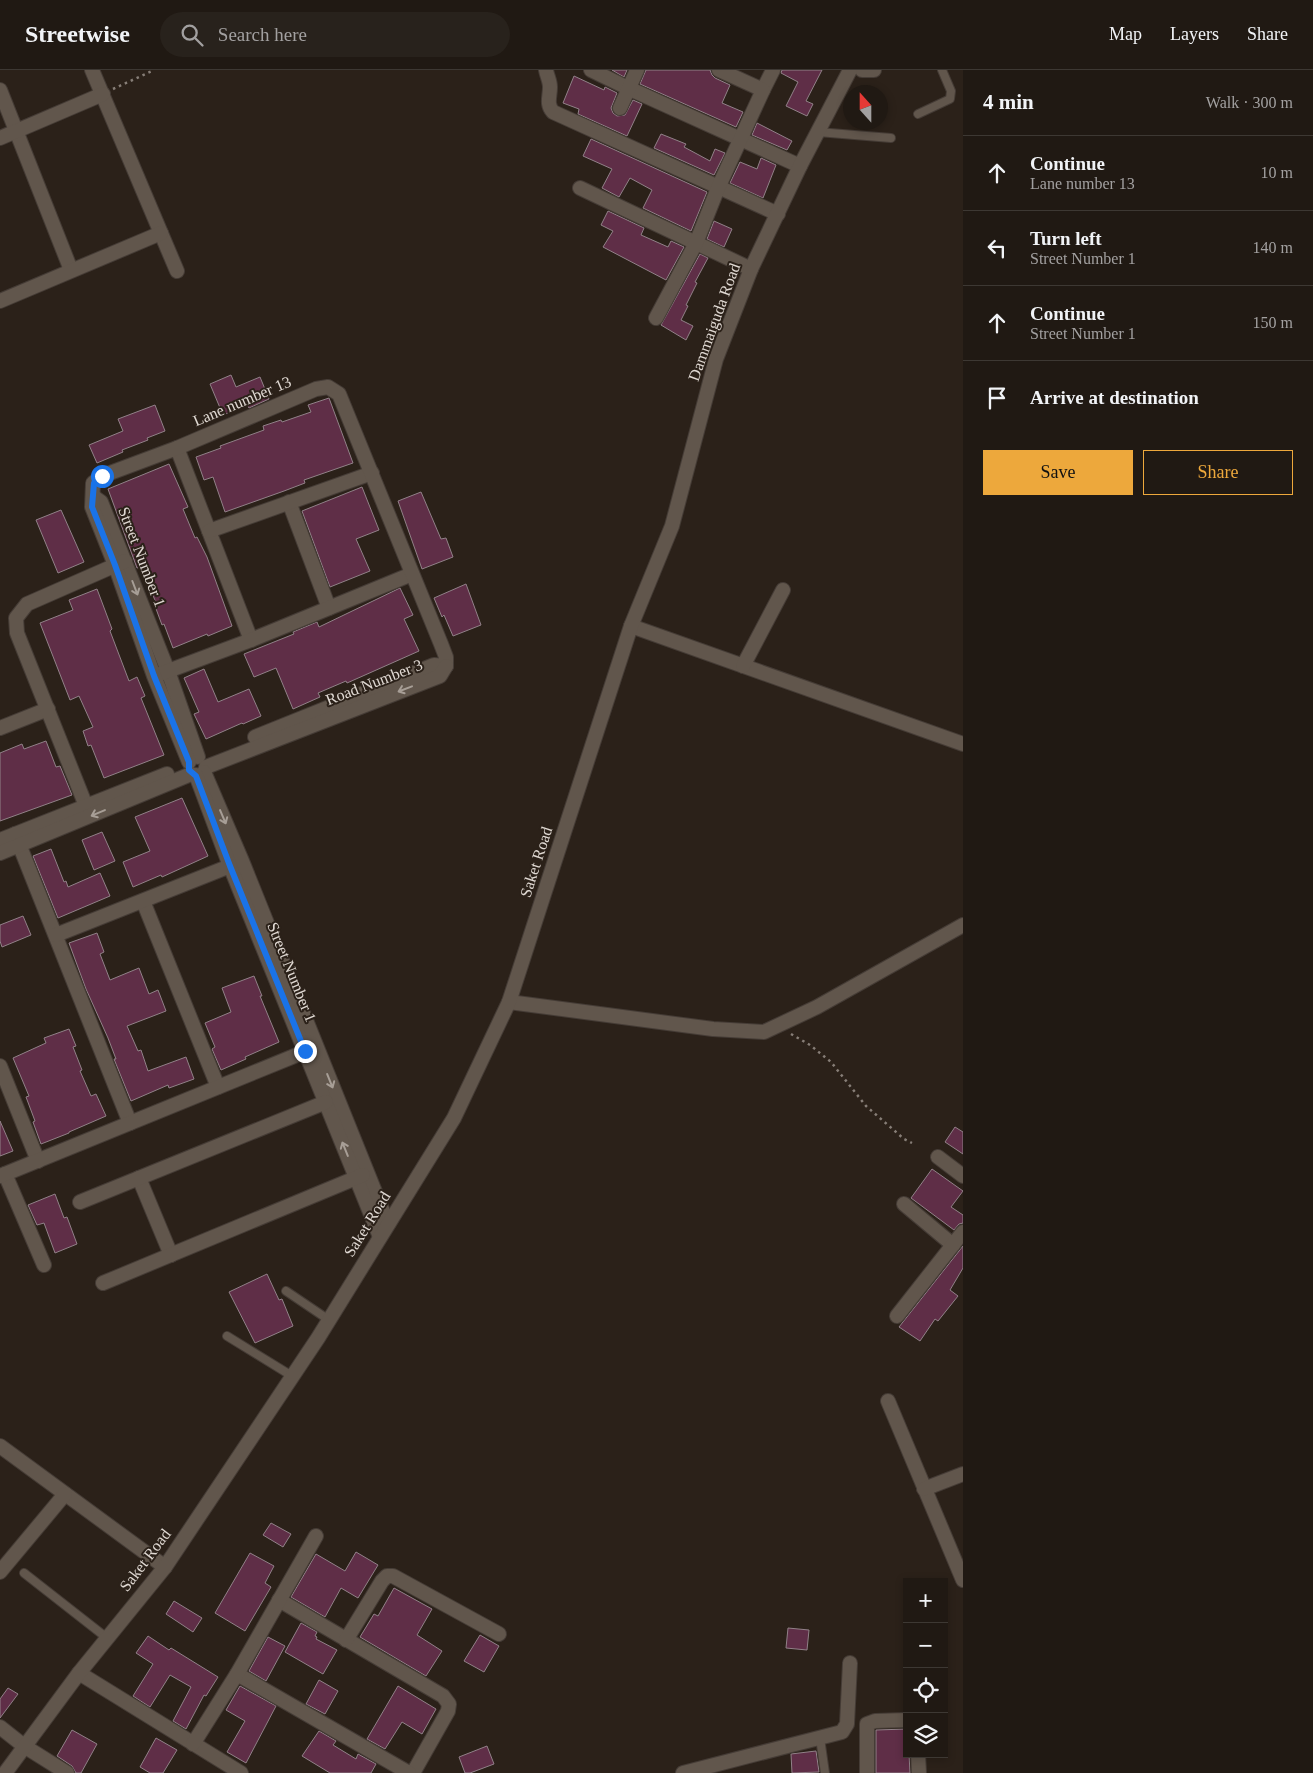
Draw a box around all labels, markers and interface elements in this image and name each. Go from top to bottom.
search box [160,12,510,57]
text: Streetwise [25,21,130,47]
icon: search [178,21,206,49]
text: Search here [218,24,307,45]
text: Map [1109,24,1142,44]
text: Layers [1170,24,1219,44]
text: Share [1247,24,1288,44]
north arrow [843,85,888,130]
text: 4 min [983,90,1034,114]
text: Walk · 300 m [1206,94,1293,111]
text: Continue [1030,153,1105,174]
icon: ahead [983,159,1011,187]
text: 10 m [1261,164,1293,181]
text: Lane number 13 [1030,175,1135,192]
text: Turn left [1030,228,1102,249]
icon: left [983,234,1011,262]
text: 140 m [1253,239,1293,256]
text: Street Number 1 [1030,250,1136,267]
street label: Dammaiguda Road [685,261,744,383]
text: Continue [1030,303,1105,324]
icon: ahead [983,309,1011,337]
text: 150 m [1253,314,1293,331]
text: Street Number 1 [1030,325,1136,342]
street label: Lane number 13 [190,373,294,429]
icon: arrive [983,384,1011,412]
text: Arrive at destination [1030,387,1199,408]
button: Save [983,450,1133,495]
button: Share [1143,450,1293,495]
route start [91,465,114,488]
street label: Street Number 1 [115,505,169,609]
one-way arrow [131,580,140,595]
street label: Road Number 3 [323,656,425,708]
one-way arrow [398,685,413,694]
one-way arrow [91,809,106,818]
one-way arrow [219,809,229,824]
street label: Saket Road [517,825,555,899]
street label: Street Number 1 [264,920,320,1024]
route end [294,1040,317,1063]
one-way arrow [325,1073,335,1088]
one-way arrow [339,1142,349,1157]
street label: Saket Road [340,1188,394,1260]
street label: Saket Road [116,1526,174,1594]
map controls [903,1578,948,1758]
button: + [903,1578,948,1623]
button: − [903,1623,948,1668]
button: locate [903,1668,948,1713]
button: layers [903,1713,948,1758]

